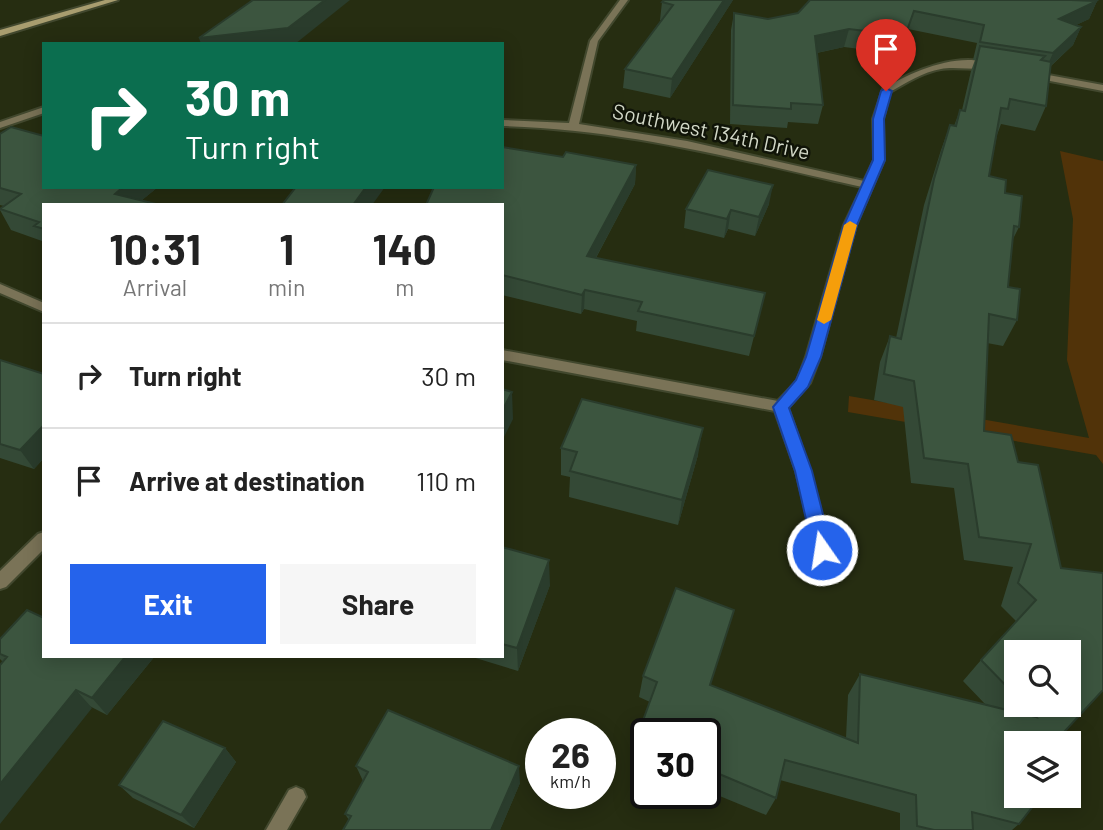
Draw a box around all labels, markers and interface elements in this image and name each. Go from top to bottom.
pin [856,19,916,91]
icon: arrive [867,30,905,68]
text: 30 m [185,67,290,126]
icon: right [70,70,161,161]
street label: Southwest 134th Drive [610,97,812,164]
text: Turn right [185,127,320,165]
text: 10:31 [109,223,201,273]
text: 1 [279,223,294,273]
text: 140 [373,223,437,273]
text: Arrival [123,273,187,301]
text: min [268,273,305,301]
text: m [395,273,414,301]
icon: right [70,357,108,395]
text: Turn right [129,360,242,391]
text: 30 m [421,360,476,391]
icon: arrive [70,462,108,500]
text: Arrive at destination [129,465,365,496]
text: 110 m [416,465,476,496]
position arrow [785,513,859,587]
button: Exit [70,564,266,644]
button: Share [280,564,476,644]
map controls [1004,640,1081,808]
button: search [1004,640,1081,717]
speed limit sign: 30 [630,718,721,809]
button: layers [1004,731,1081,808]
text: 26 [551,733,590,775]
text: km/h [550,770,591,792]

